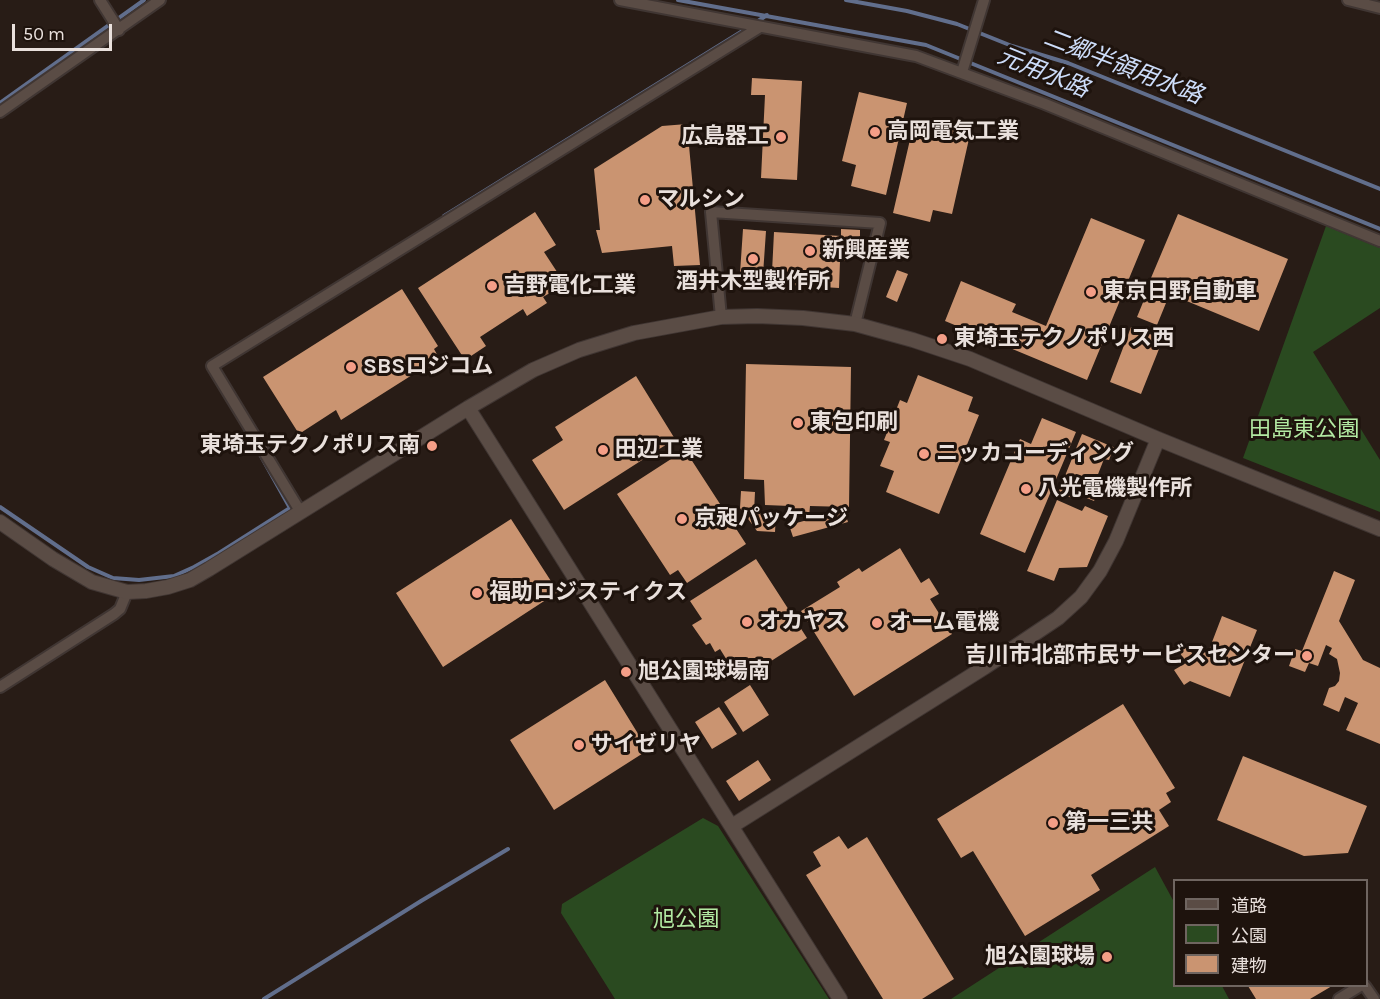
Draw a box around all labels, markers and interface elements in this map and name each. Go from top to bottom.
scale bar [15,12,116,50]
text: 50 m [23,23,65,45]
water label: 二郷半領用水路 [1039,23,1207,111]
water label: 元用水路 [993,42,1093,104]
place label: 高岡電気工業 [887,119,1019,145]
place label: 広島器工 [681,124,769,150]
marker: 高岡電気工業 [868,125,882,139]
marker: 広島器工 [774,130,788,144]
place label: マルシン [657,187,745,213]
marker: マルシン [638,193,652,207]
place label: 新興産業 [822,238,910,264]
marker: 新興産業 [803,244,817,258]
marker: 酒井木型製作所 [746,252,760,266]
place label: 酒井木型製作所 [676,269,830,295]
place label: 吉野電化工業 [504,273,636,299]
marker: 吉野電化工業 [485,279,499,293]
place label: 東京日野自動車 [1103,279,1257,305]
marker: 東京日野自動車 [1084,285,1098,299]
place label: 東埼玉テクノポリス西 [954,326,1174,352]
marker: 東埼玉テクノポリス西 [935,332,949,346]
place label: SBSロジコム [363,354,493,380]
marker: SBSロジコム [344,360,358,374]
place label: 東包印刷 [810,410,898,436]
marker: 東包印刷 [791,416,805,430]
park label: 田島東公園 [1249,417,1359,443]
place label: 東埼玉テクノポリス南 [200,433,420,459]
place label: 田辺工業 [615,437,703,463]
marker: 東埼玉テクノポリス南 [425,439,439,453]
place label: ニッカコーディング [936,441,1134,467]
marker: 田辺工業 [596,443,610,457]
marker: ニッカコーディング [917,447,931,461]
place label: 八光電機製作所 [1038,476,1192,502]
marker: 八光電機製作所 [1019,482,1033,496]
place label: 京昶パッケージ [694,506,848,532]
marker: 京昶パッケージ [675,512,689,526]
place label: 福助ロジスティクス [489,580,687,606]
marker: 福助ロジスティクス [470,586,484,600]
place label: オカヤス [759,609,847,635]
place label: オーム電機 [889,610,999,636]
marker: オカヤス [740,615,754,629]
marker: オーム電機 [870,616,884,630]
place label: 吉川市北部市民サービスセンター [965,643,1295,669]
marker: 吉川市北部市民サービスセンター [1300,649,1314,663]
place label: 旭公園球場南 [638,659,770,685]
marker: 旭公園球場南 [619,665,633,679]
place label: サイゼリヤ [591,732,701,758]
marker: サイゼリヤ [572,738,586,752]
place label: 第一三共 [1065,810,1153,836]
marker: 第一三共 [1046,816,1060,830]
legend [1173,879,1368,987]
text: 道路 [1231,895,1267,917]
park label: 旭公園 [653,907,719,933]
text: 公園 [1231,925,1267,947]
place label: 旭公園球場 [985,944,1095,970]
marker: 旭公園球場 [1100,950,1114,964]
text: 建物 [1231,955,1267,977]

